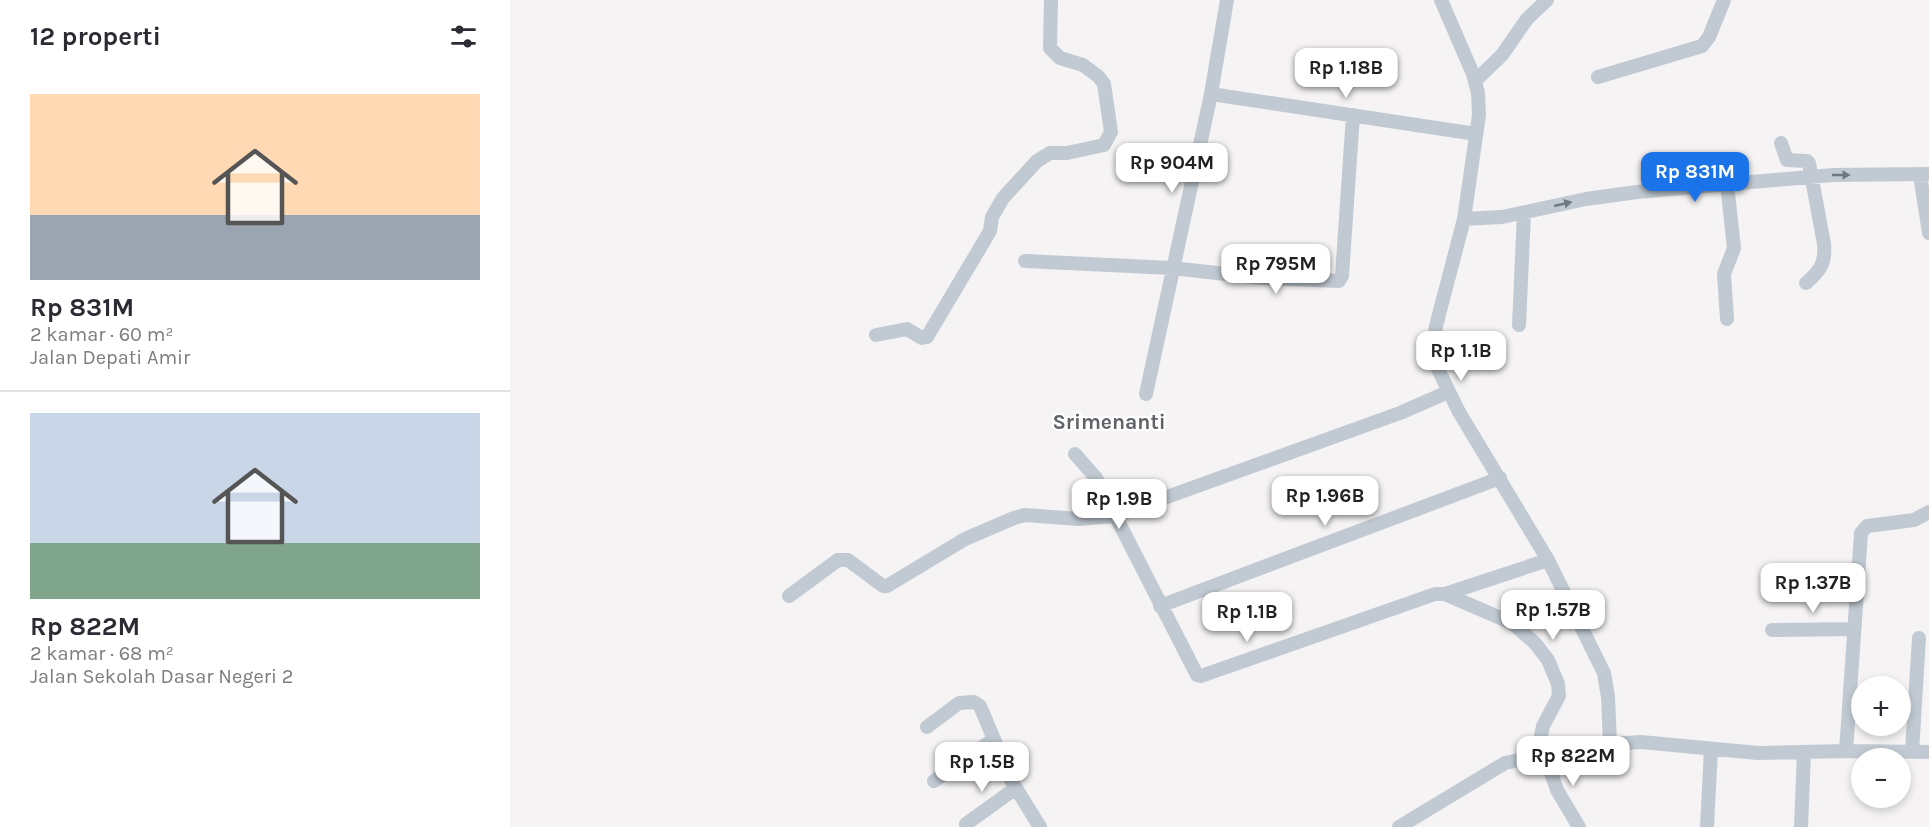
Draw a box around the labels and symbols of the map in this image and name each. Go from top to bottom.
pin: Rp 1.18B [1284,48,1408,99]
pin: Rp 904M [1117,143,1227,194]
pin: Rp 831M [1640,152,1750,203]
one-way arrow [1831,170,1850,180]
one-way arrow [1554,199,1573,208]
pin: Rp 795M [1221,244,1331,295]
pin: Rp 1.1B [1406,331,1516,382]
district label: Srimenanti [1052,410,1166,434]
pin: Rp 1.96B [1263,476,1387,527]
pin: Rp 1.9B [1064,479,1174,530]
pin: Rp 1.37B [1751,563,1875,614]
pin: Rp 1.57B [1491,590,1615,641]
pin: Rp 1.1B [1192,592,1302,643]
pin: Rp 822M [1518,736,1628,787]
pin: Rp 1.5B [927,742,1037,793]

